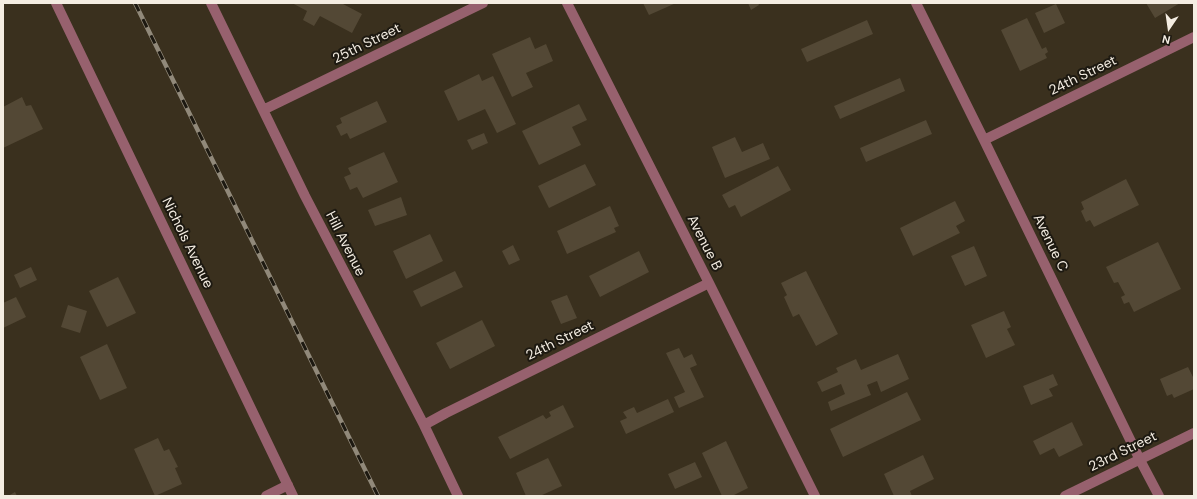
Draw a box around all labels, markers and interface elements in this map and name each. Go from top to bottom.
north arrow [1149,8,1189,48]
street label: 25th Street [330,20,404,68]
text: N [1161,32,1172,47]
street label: 24th Street [1046,52,1120,100]
street label: Nichols Avenue [158,195,216,291]
street label: Hill Avenue [322,209,368,279]
street label: Avenue C [1029,212,1071,274]
street label: Avenue B [683,213,725,273]
street label: 24th Street [523,317,597,365]
street label: 23rd Street [1086,428,1160,476]

